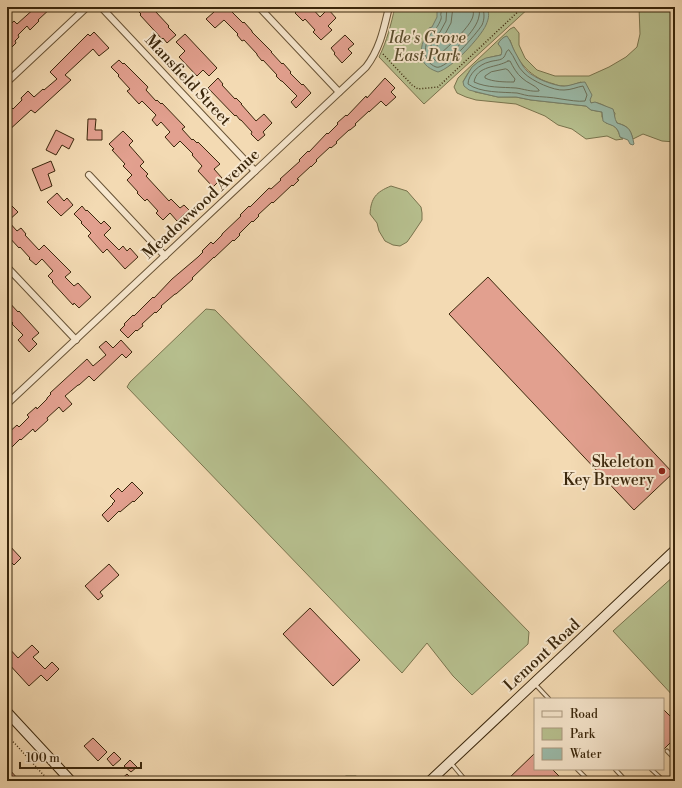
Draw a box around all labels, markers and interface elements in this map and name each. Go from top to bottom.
park label: Ide's Grove East Park [387,28,466,66]
street label: Mansfield Street [141,30,236,130]
street label: Meadowwood Avenue [138,144,264,264]
place label: Skeleton Key Brewery [563,452,654,490]
marker: Skeleton Key Brewery [657,466,667,476]
street label: Lemont Road [500,615,584,695]
legend [534,698,664,770]
text: Road [570,707,598,722]
text: Park [570,727,596,742]
scale bar [20,744,141,770]
text: Water [569,747,602,762]
text: 100 m [26,751,60,766]

